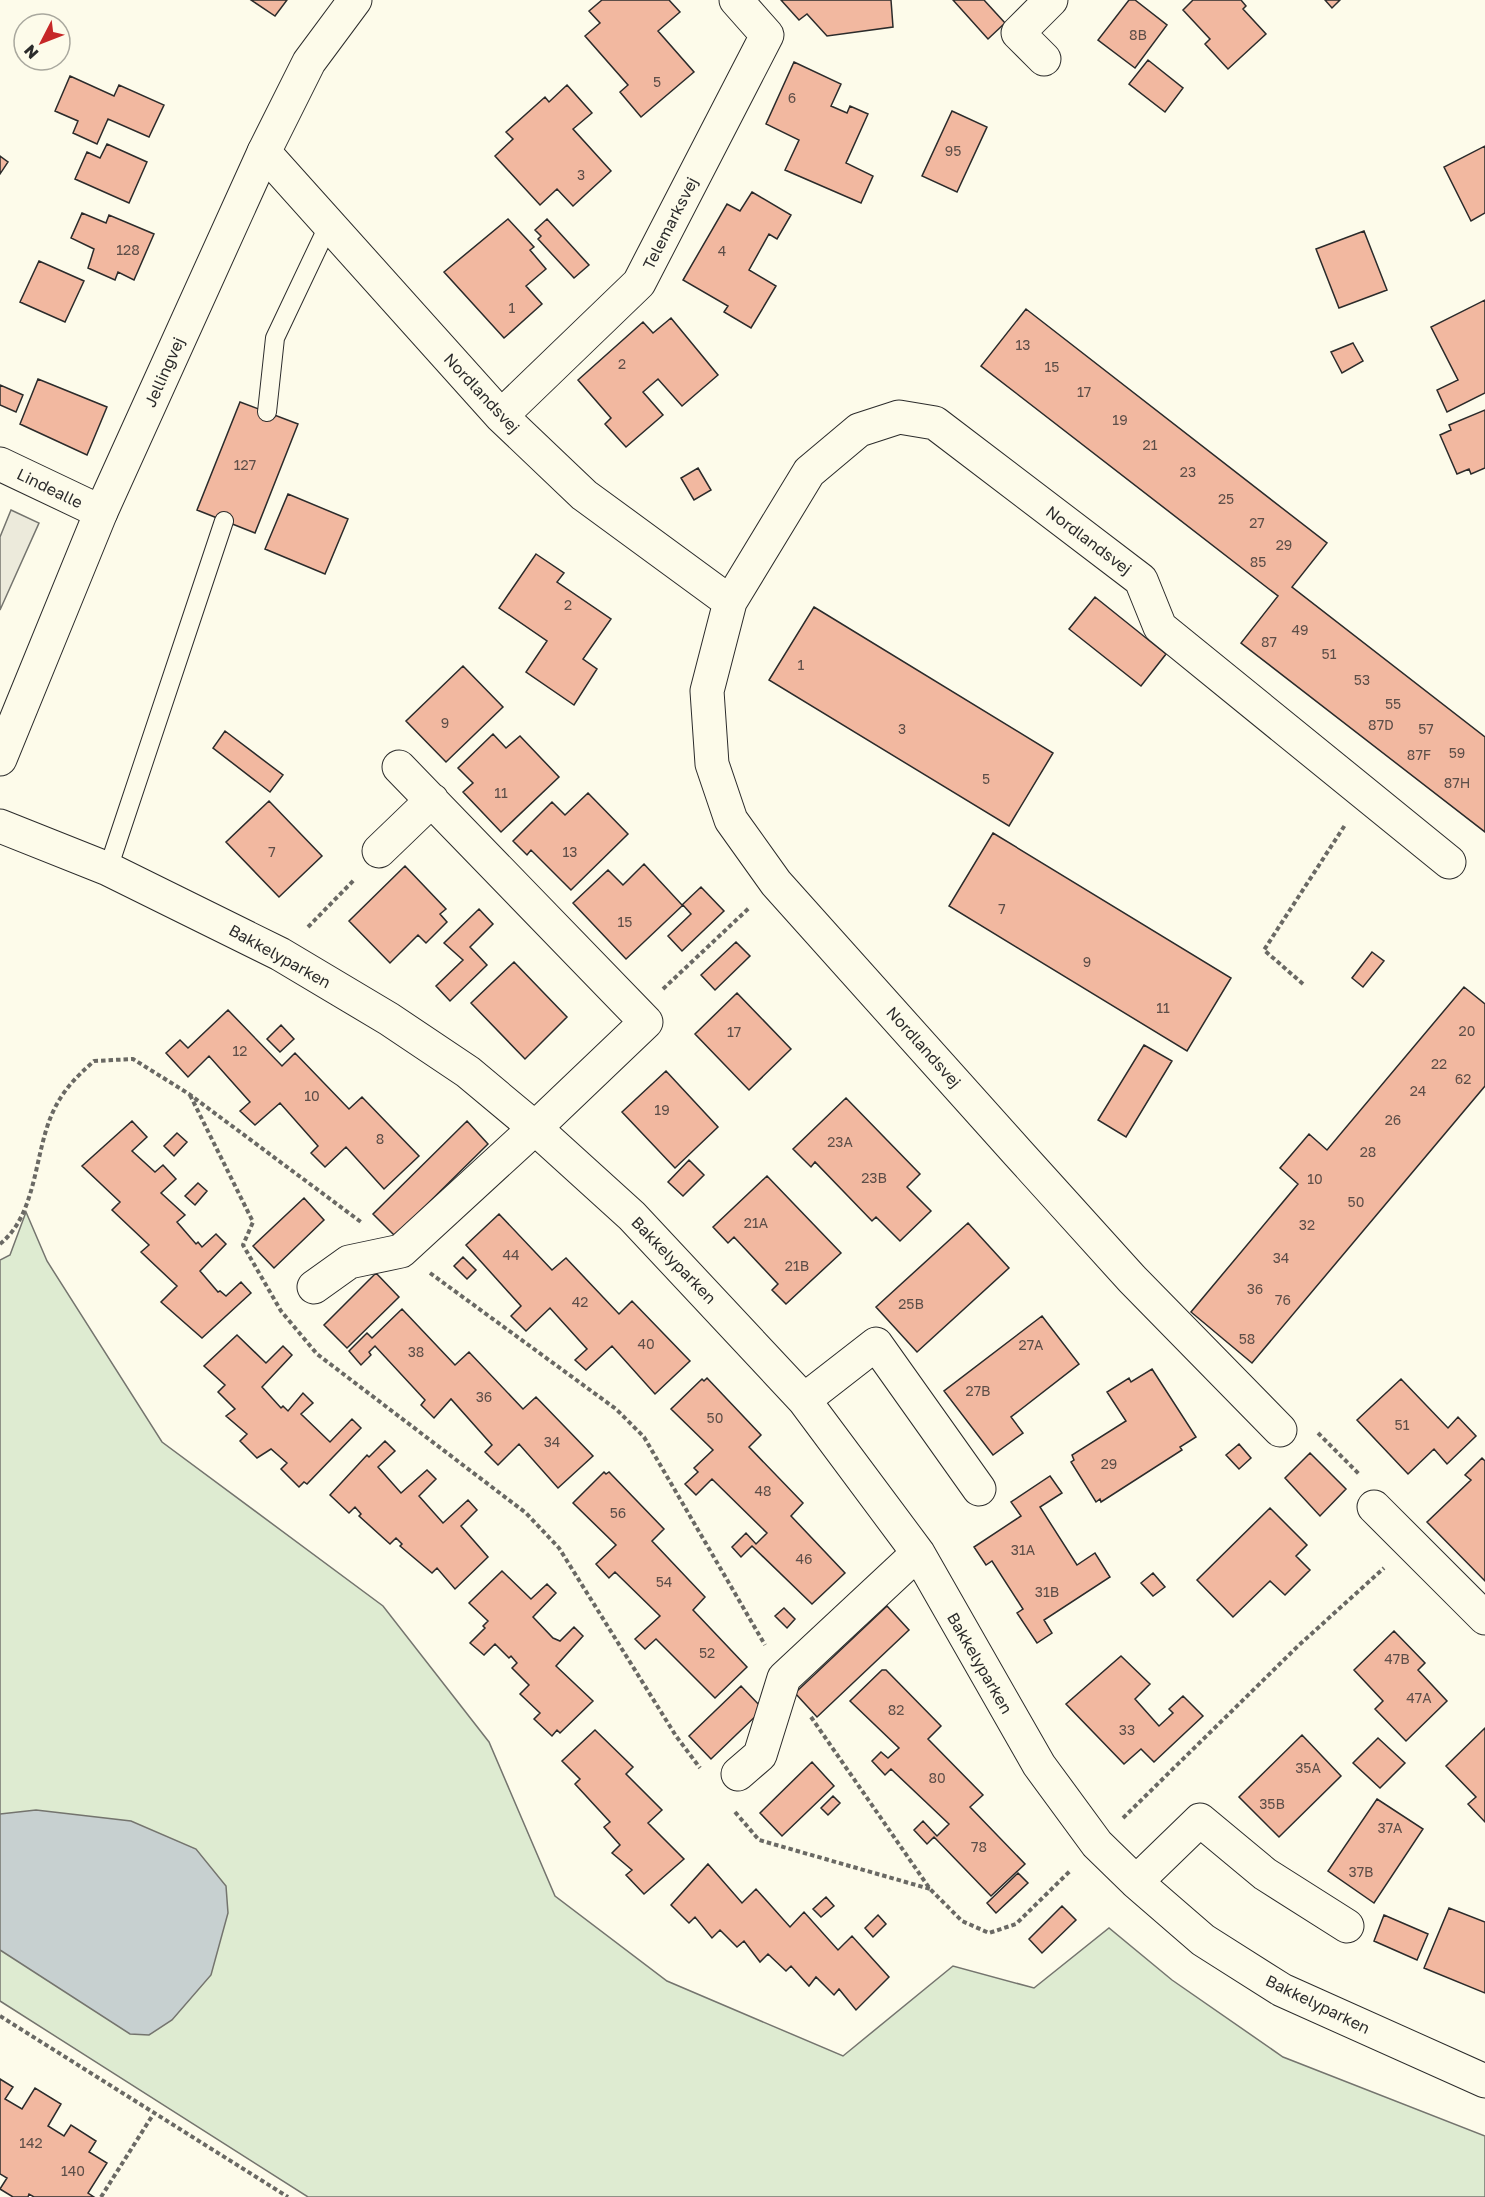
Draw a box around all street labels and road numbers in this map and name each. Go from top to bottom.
street label: Telemarksvej [638,173,702,273]
street label: Jellingvej [140,334,188,410]
street label: Nordlandsvej [440,349,524,437]
street label: Lindealle [14,463,86,513]
street label: Nordlandsvej [1042,501,1136,579]
street label: Bakkelyparken [226,920,334,992]
street label: Nordlandsvej [882,1002,966,1092]
street label: Bakkelyparken [627,1212,721,1308]
street label: Bakkelyparken [943,1609,1017,1717]
street label: Bakkelyparken [1263,1970,1373,2038]

